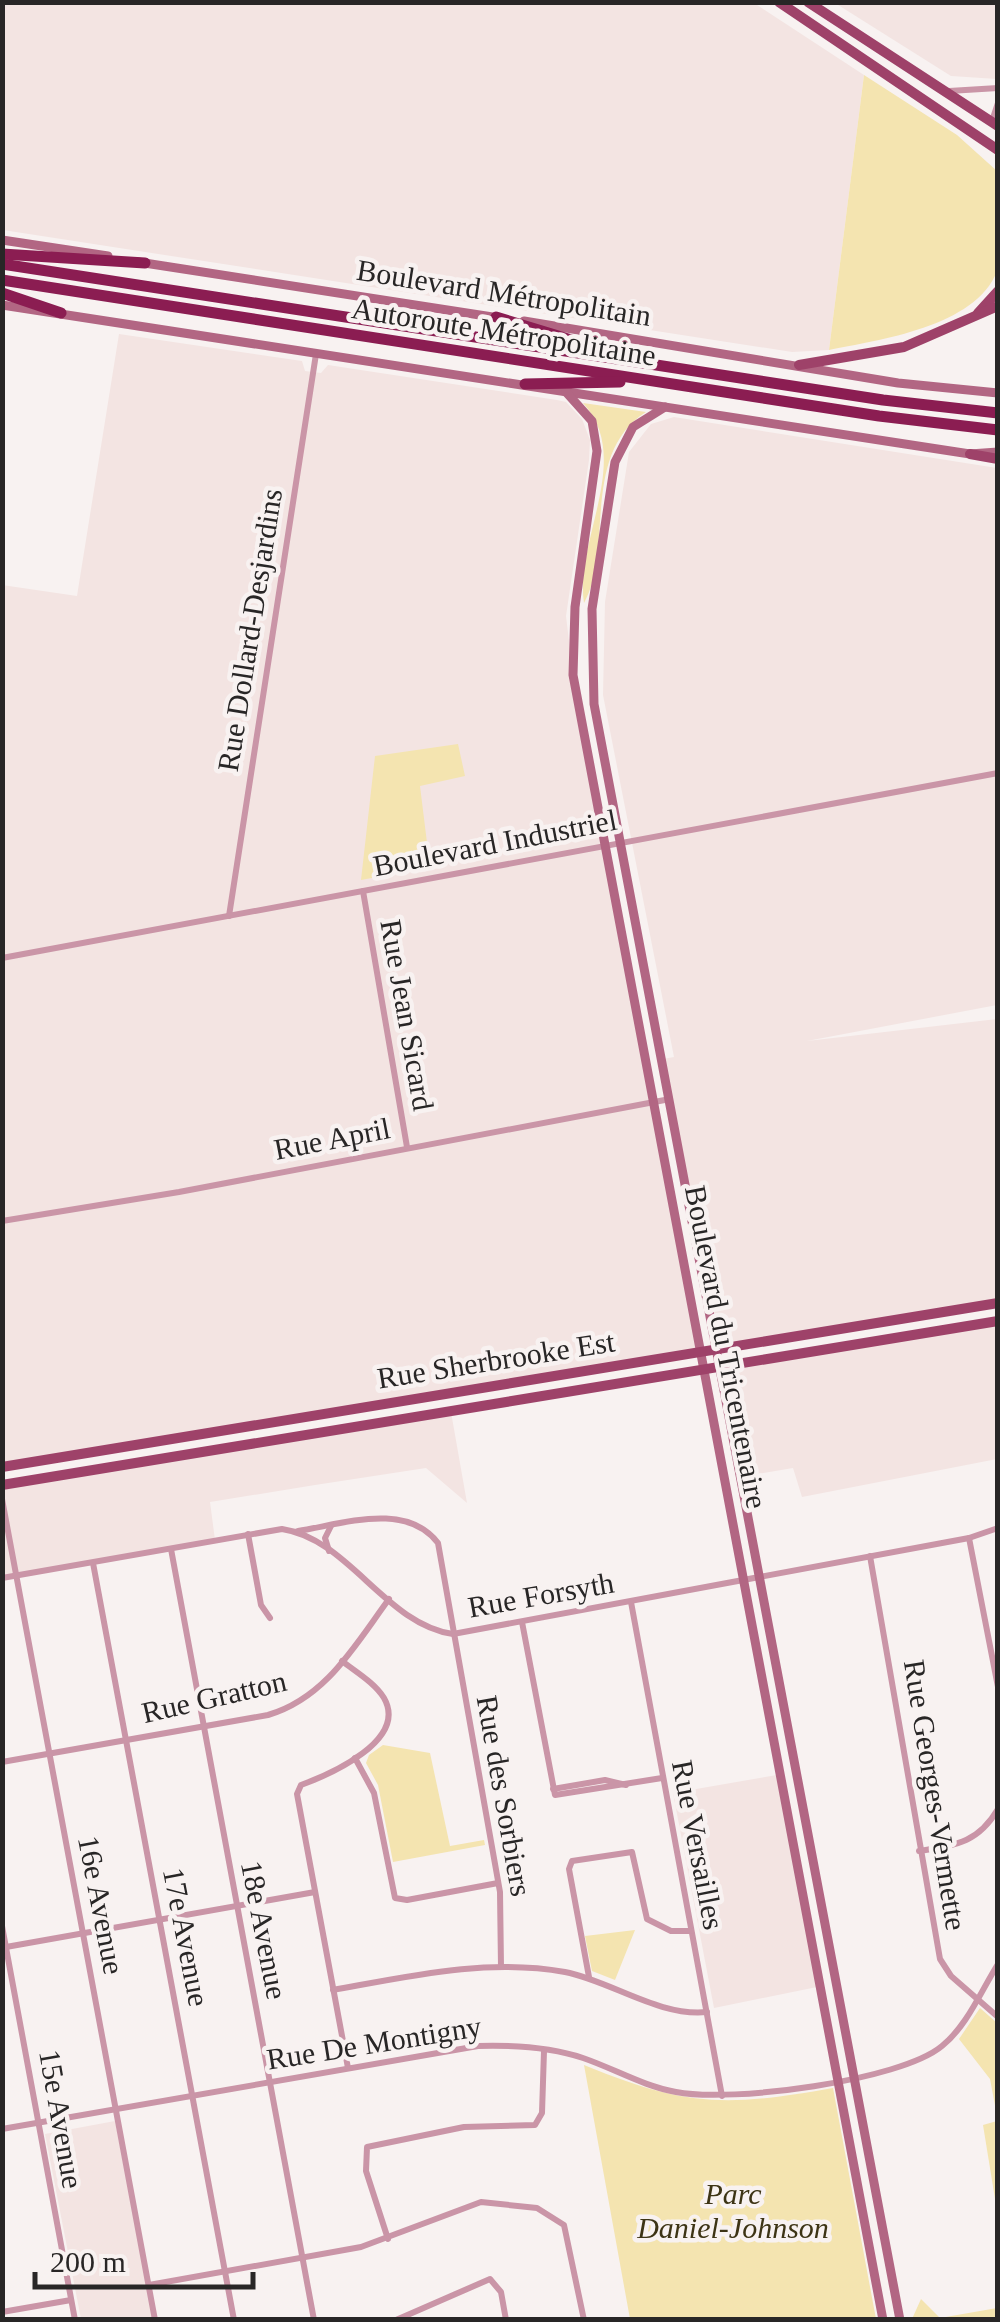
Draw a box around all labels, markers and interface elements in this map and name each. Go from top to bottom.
street label: Boulevard Métropolitain [355,253,654,332]
street label: Autoroute Métropolitaine [350,291,658,372]
street label: Rue Dollard-Desjardins [211,486,288,774]
street label: Boulevard Industriel [370,803,620,882]
street label: Rue Jean Sicard [374,917,441,1113]
street label: Rue April [271,1111,393,1166]
street label: Boulevard du Tricentenaire [679,1183,774,1511]
street label: Rue Sherbrooke Est [375,1324,618,1395]
street label: Rue Forsyth [465,1565,616,1624]
street label: Rue Georges-Vermette [898,1657,973,1933]
street label: Rue Gratton [138,1664,289,1729]
street label: Rue des Sorbiers [471,1693,538,1899]
street label: Rue Versailles [666,1757,731,1932]
street label: 16e Avenue [72,1833,131,1977]
street label: 18e Avenue [235,1858,294,2002]
street label: 17e Avenue [157,1865,216,2009]
street label: Rue De Montigny [264,2009,483,2076]
street label: 15e Avenue [33,2047,90,2191]
park label: Parc Daniel-Johnson [636,2177,829,2244]
scale bar [35,2227,252,2289]
text: 200 m [50,2245,126,2278]

